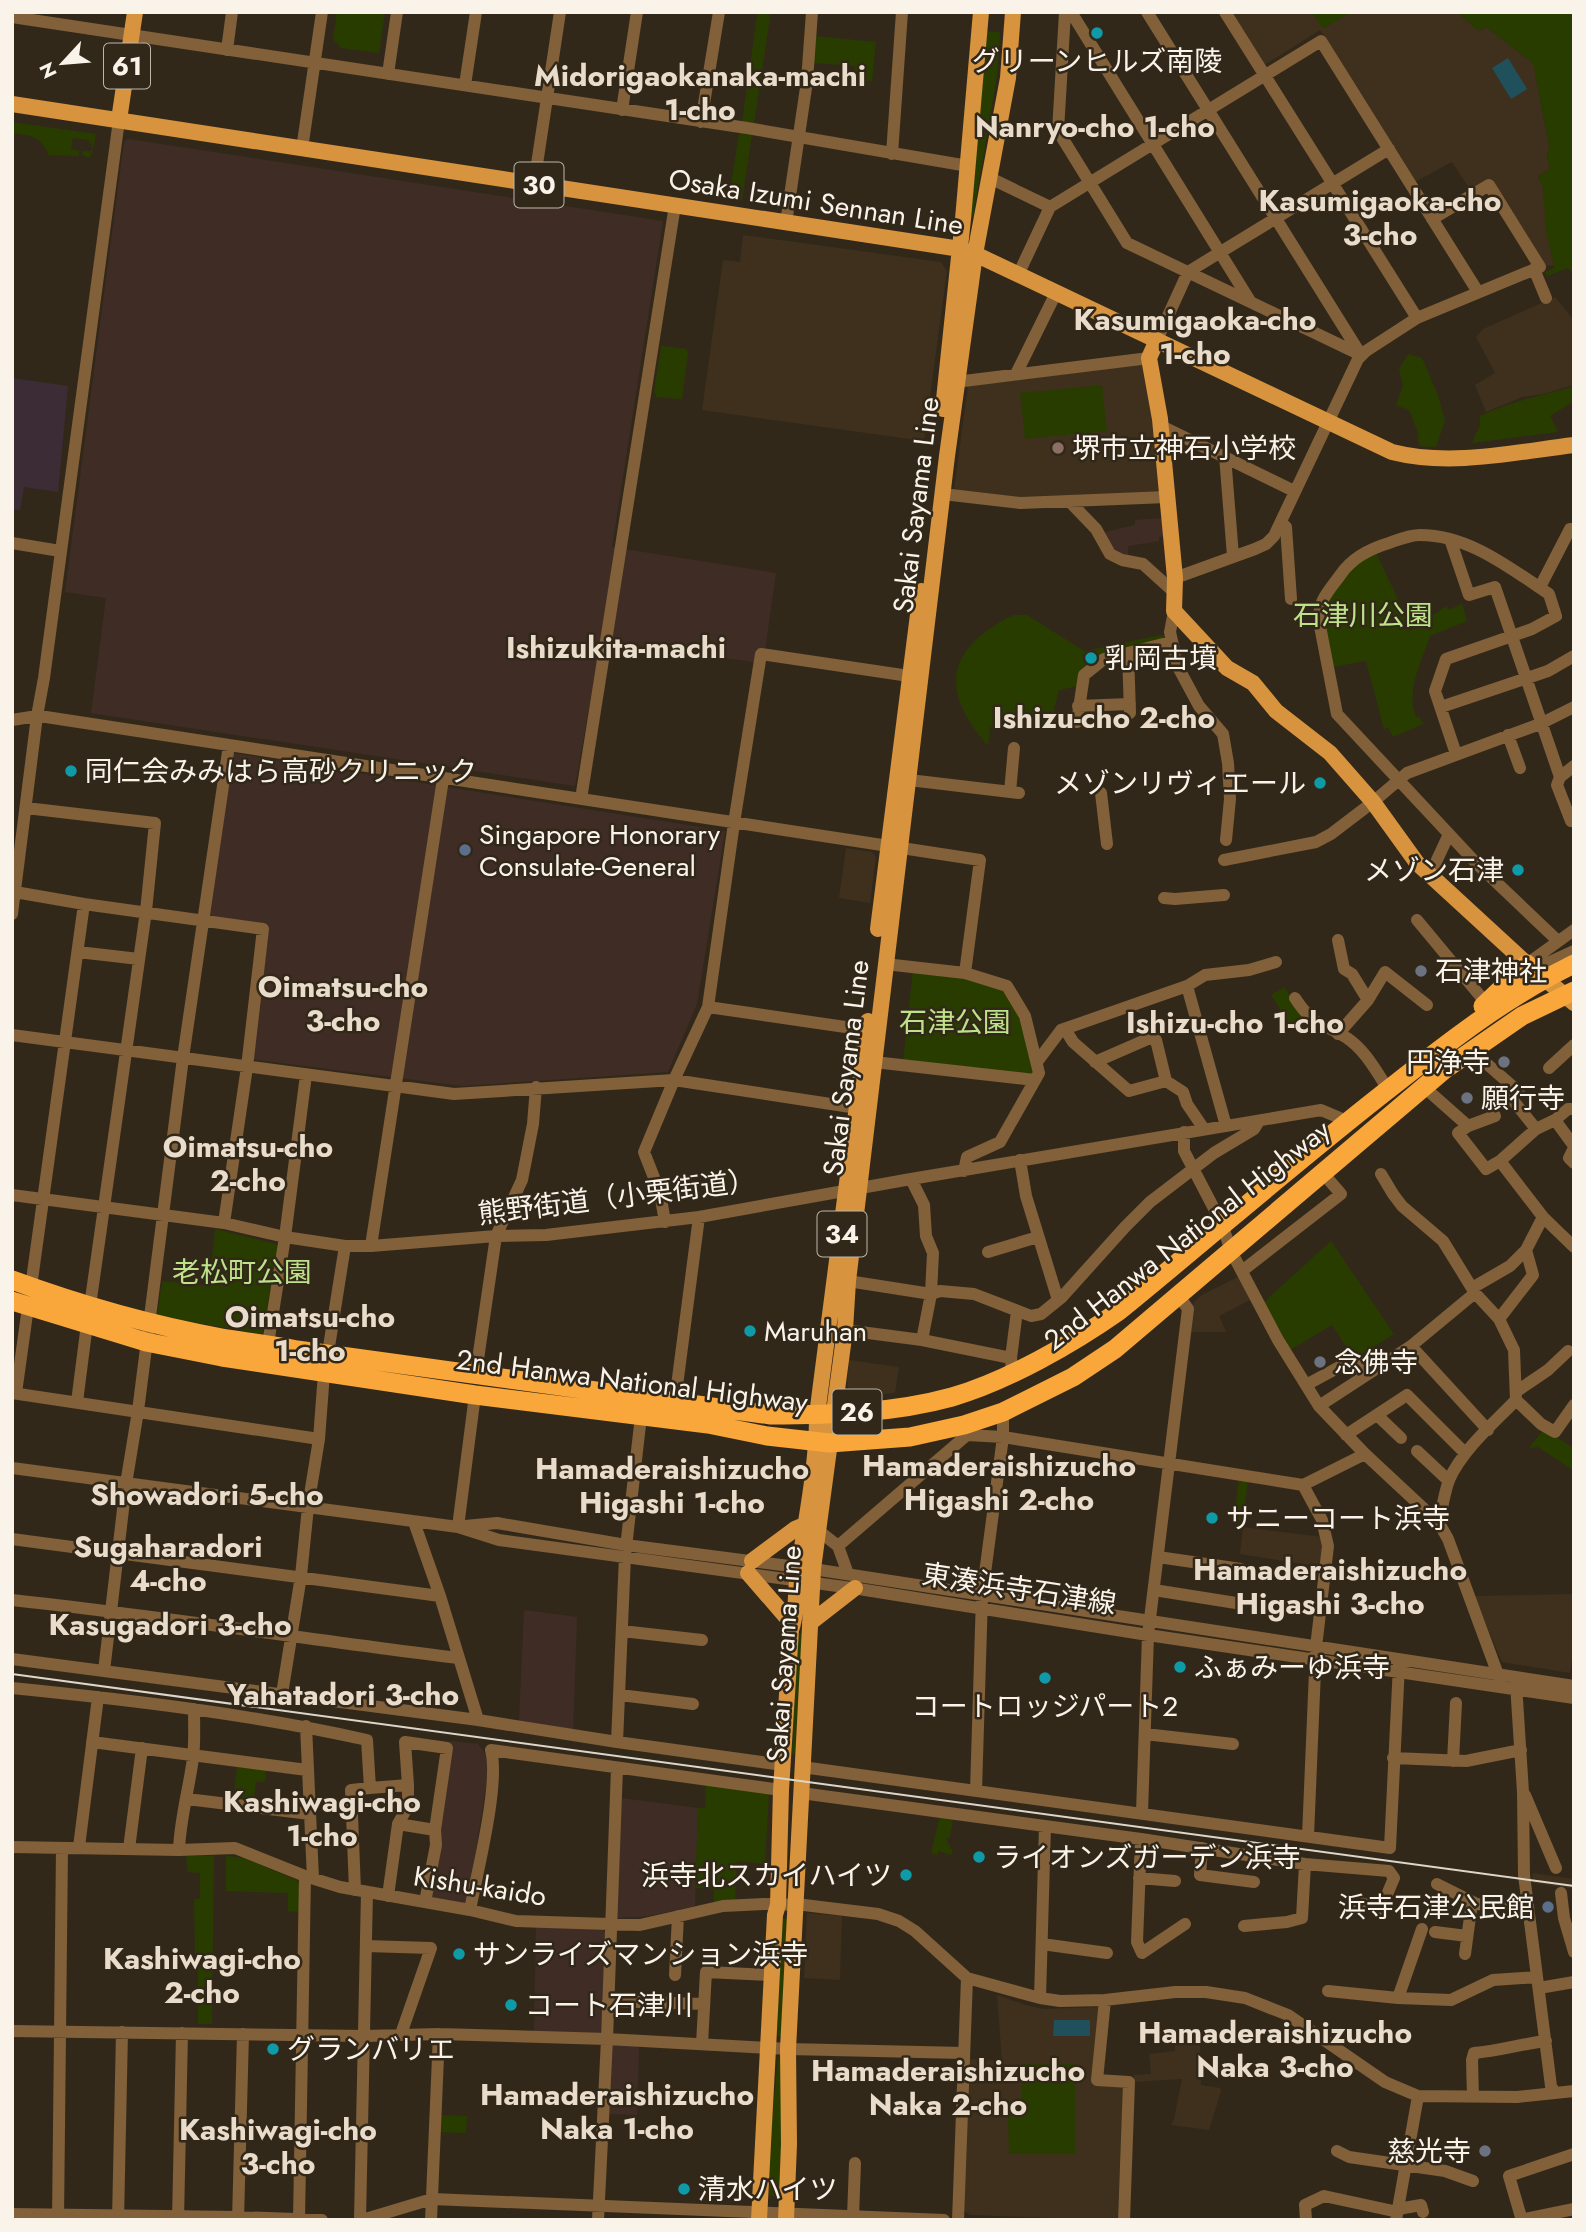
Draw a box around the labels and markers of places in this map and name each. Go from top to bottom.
marker: グリーンヒルズ南陵 [1089,25,1105,41]
place label: グリーンヒルズ南陵 [972,41,1222,82]
place label: 堺市立神石小学校 [1072,428,1296,469]
marker: 堺市立神石小学校 [1050,440,1066,456]
place label: 乳岡古墳 [1105,638,1217,679]
marker: 乳岡古墳 [1083,650,1099,666]
place label: 同仁会みみはら高砂クリニック [85,751,477,792]
marker: 同仁会みみはら高砂クリニック [63,763,79,779]
place label: メゾンリヴィエール [1054,763,1306,804]
marker: メゾンリヴィエール [1312,775,1328,791]
place label: Singapore Honorary Consulate-General [479,814,721,887]
marker: Singapore Honorary Consulate-General [457,842,473,858]
place label: メゾン石津 [1364,850,1504,891]
marker: メゾン石津 [1510,862,1526,878]
place label: 石津神社 [1435,951,1547,992]
marker: 石津神社 [1413,963,1429,979]
place label: 円浄寺 [1406,1042,1490,1083]
marker: 円浄寺 [1496,1054,1512,1070]
place label: 願行寺 [1481,1078,1565,1119]
marker: 願行寺 [1459,1090,1475,1106]
place label: Maruhan [764,1311,867,1352]
marker: Maruhan [742,1323,758,1339]
place label: 念佛寺 [1334,1342,1418,1383]
marker: 念佛寺 [1312,1354,1328,1370]
place label: サニーコート浜寺 [1226,1498,1450,1539]
marker: サニーコート浜寺 [1204,1510,1220,1526]
place label: ふぁみーゆ浜寺 [1194,1647,1390,1688]
marker: ふぁみーゆ浜寺 [1172,1659,1188,1675]
marker: コートロッジパート2 [1037,1670,1053,1686]
place label: コートロッジパート2 [912,1686,1178,1727]
place label: ライオンズガーデン浜寺 [993,1837,1300,1878]
marker: ライオンズガーデン浜寺 [971,1849,987,1865]
place label: 浜寺北スカイハイツ [641,1855,892,1896]
marker: 浜寺北スカイハイツ [898,1867,914,1883]
place label: 浜寺石津公民館 [1338,1887,1534,1928]
marker: 浜寺石津公民館 [1540,1899,1556,1915]
place label: サンライズマンション浜寺 [473,1934,808,1975]
marker: サンライズマンション浜寺 [451,1946,467,1962]
place label: コート石津川 [525,1985,693,2026]
marker: コート石津川 [503,1997,519,2013]
place label: グランバリエ [287,2029,455,2070]
marker: グランバリエ [265,2041,281,2057]
place label: 慈光寺 [1387,2131,1471,2172]
marker: 慈光寺 [1477,2143,1493,2159]
place label: 清水ハイツ [698,2169,837,2210]
marker: 清水ハイツ [676,2181,692,2197]

